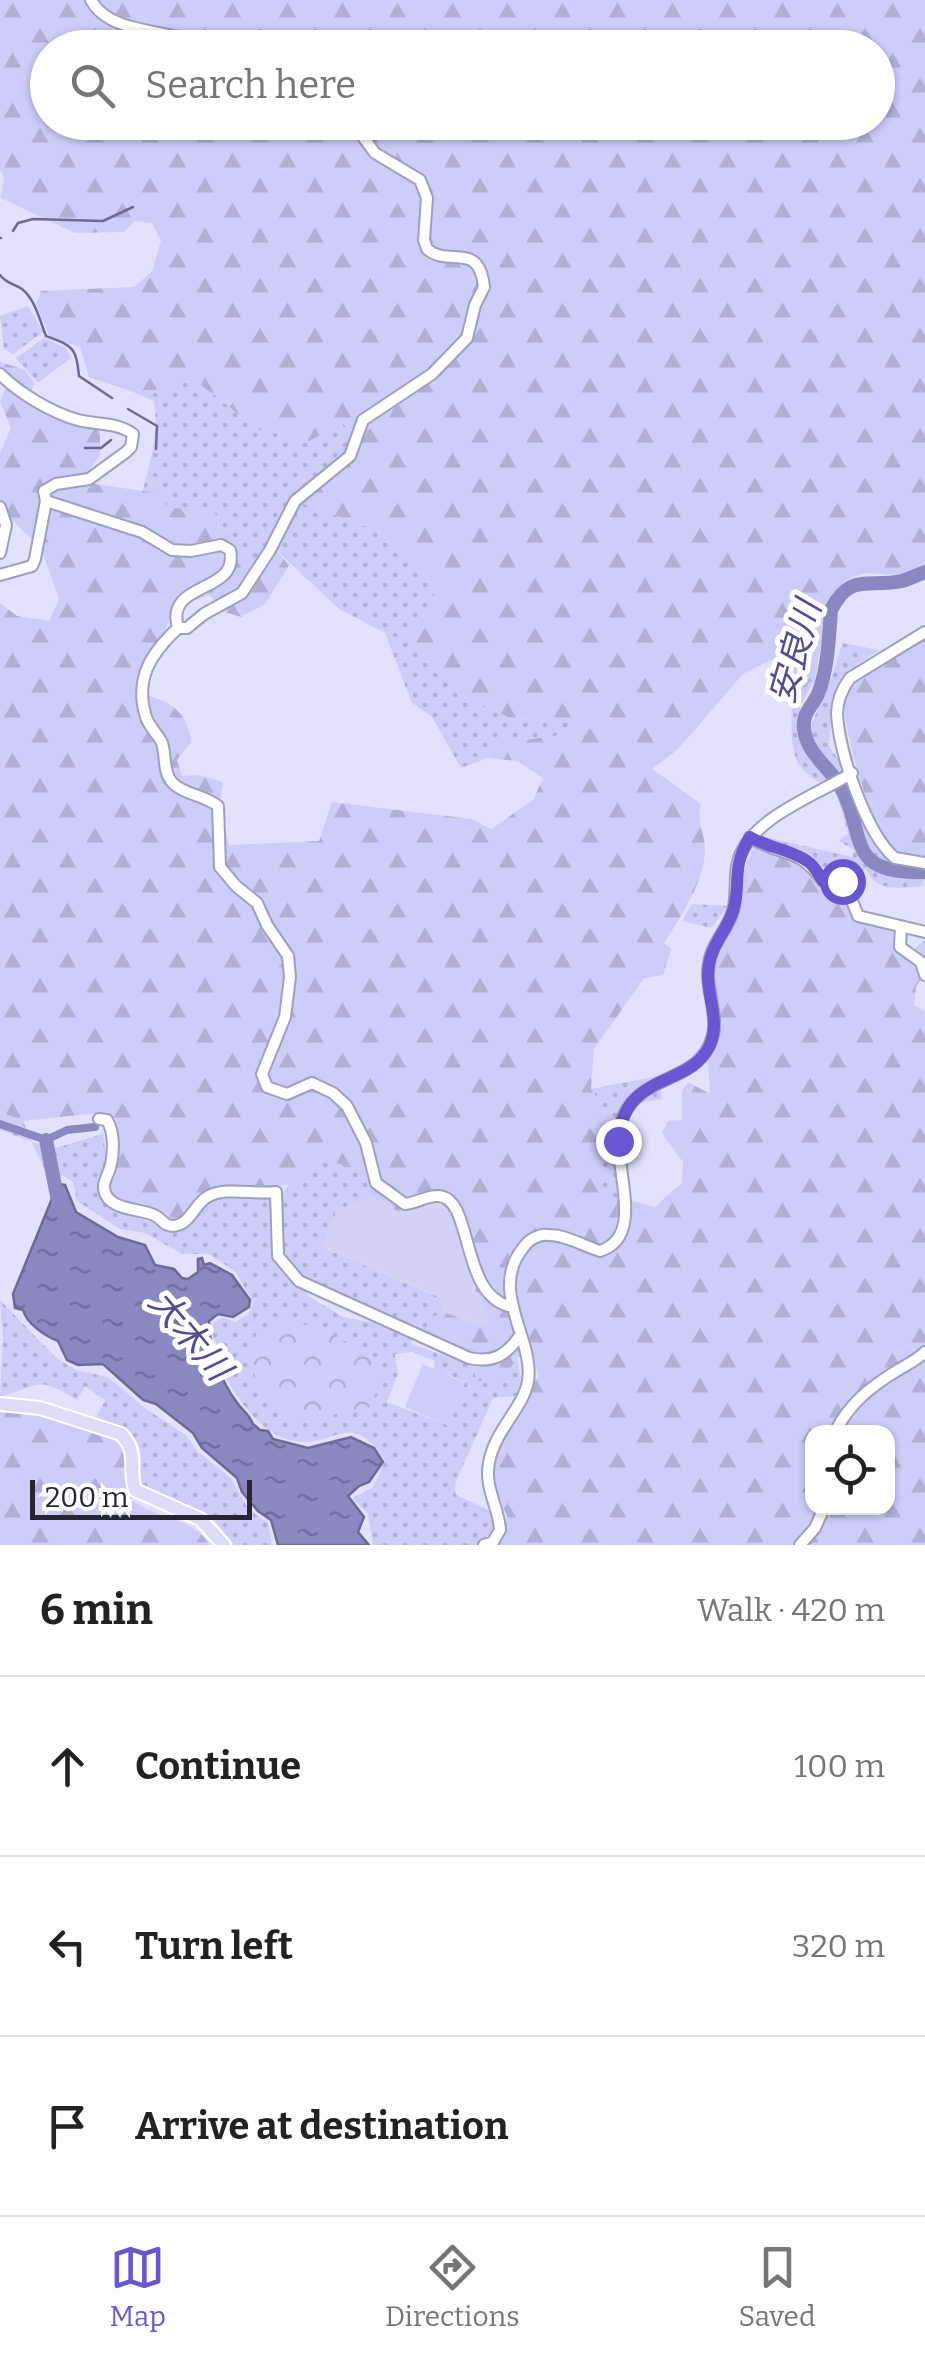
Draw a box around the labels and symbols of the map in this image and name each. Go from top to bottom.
water label: 安良川 [760,592,831,708]
route start [820,859,866,905]
route end [596,1119,642,1165]
water label: 大木川 [140,1281,242,1392]
scale bar [30,1475,252,1520]

